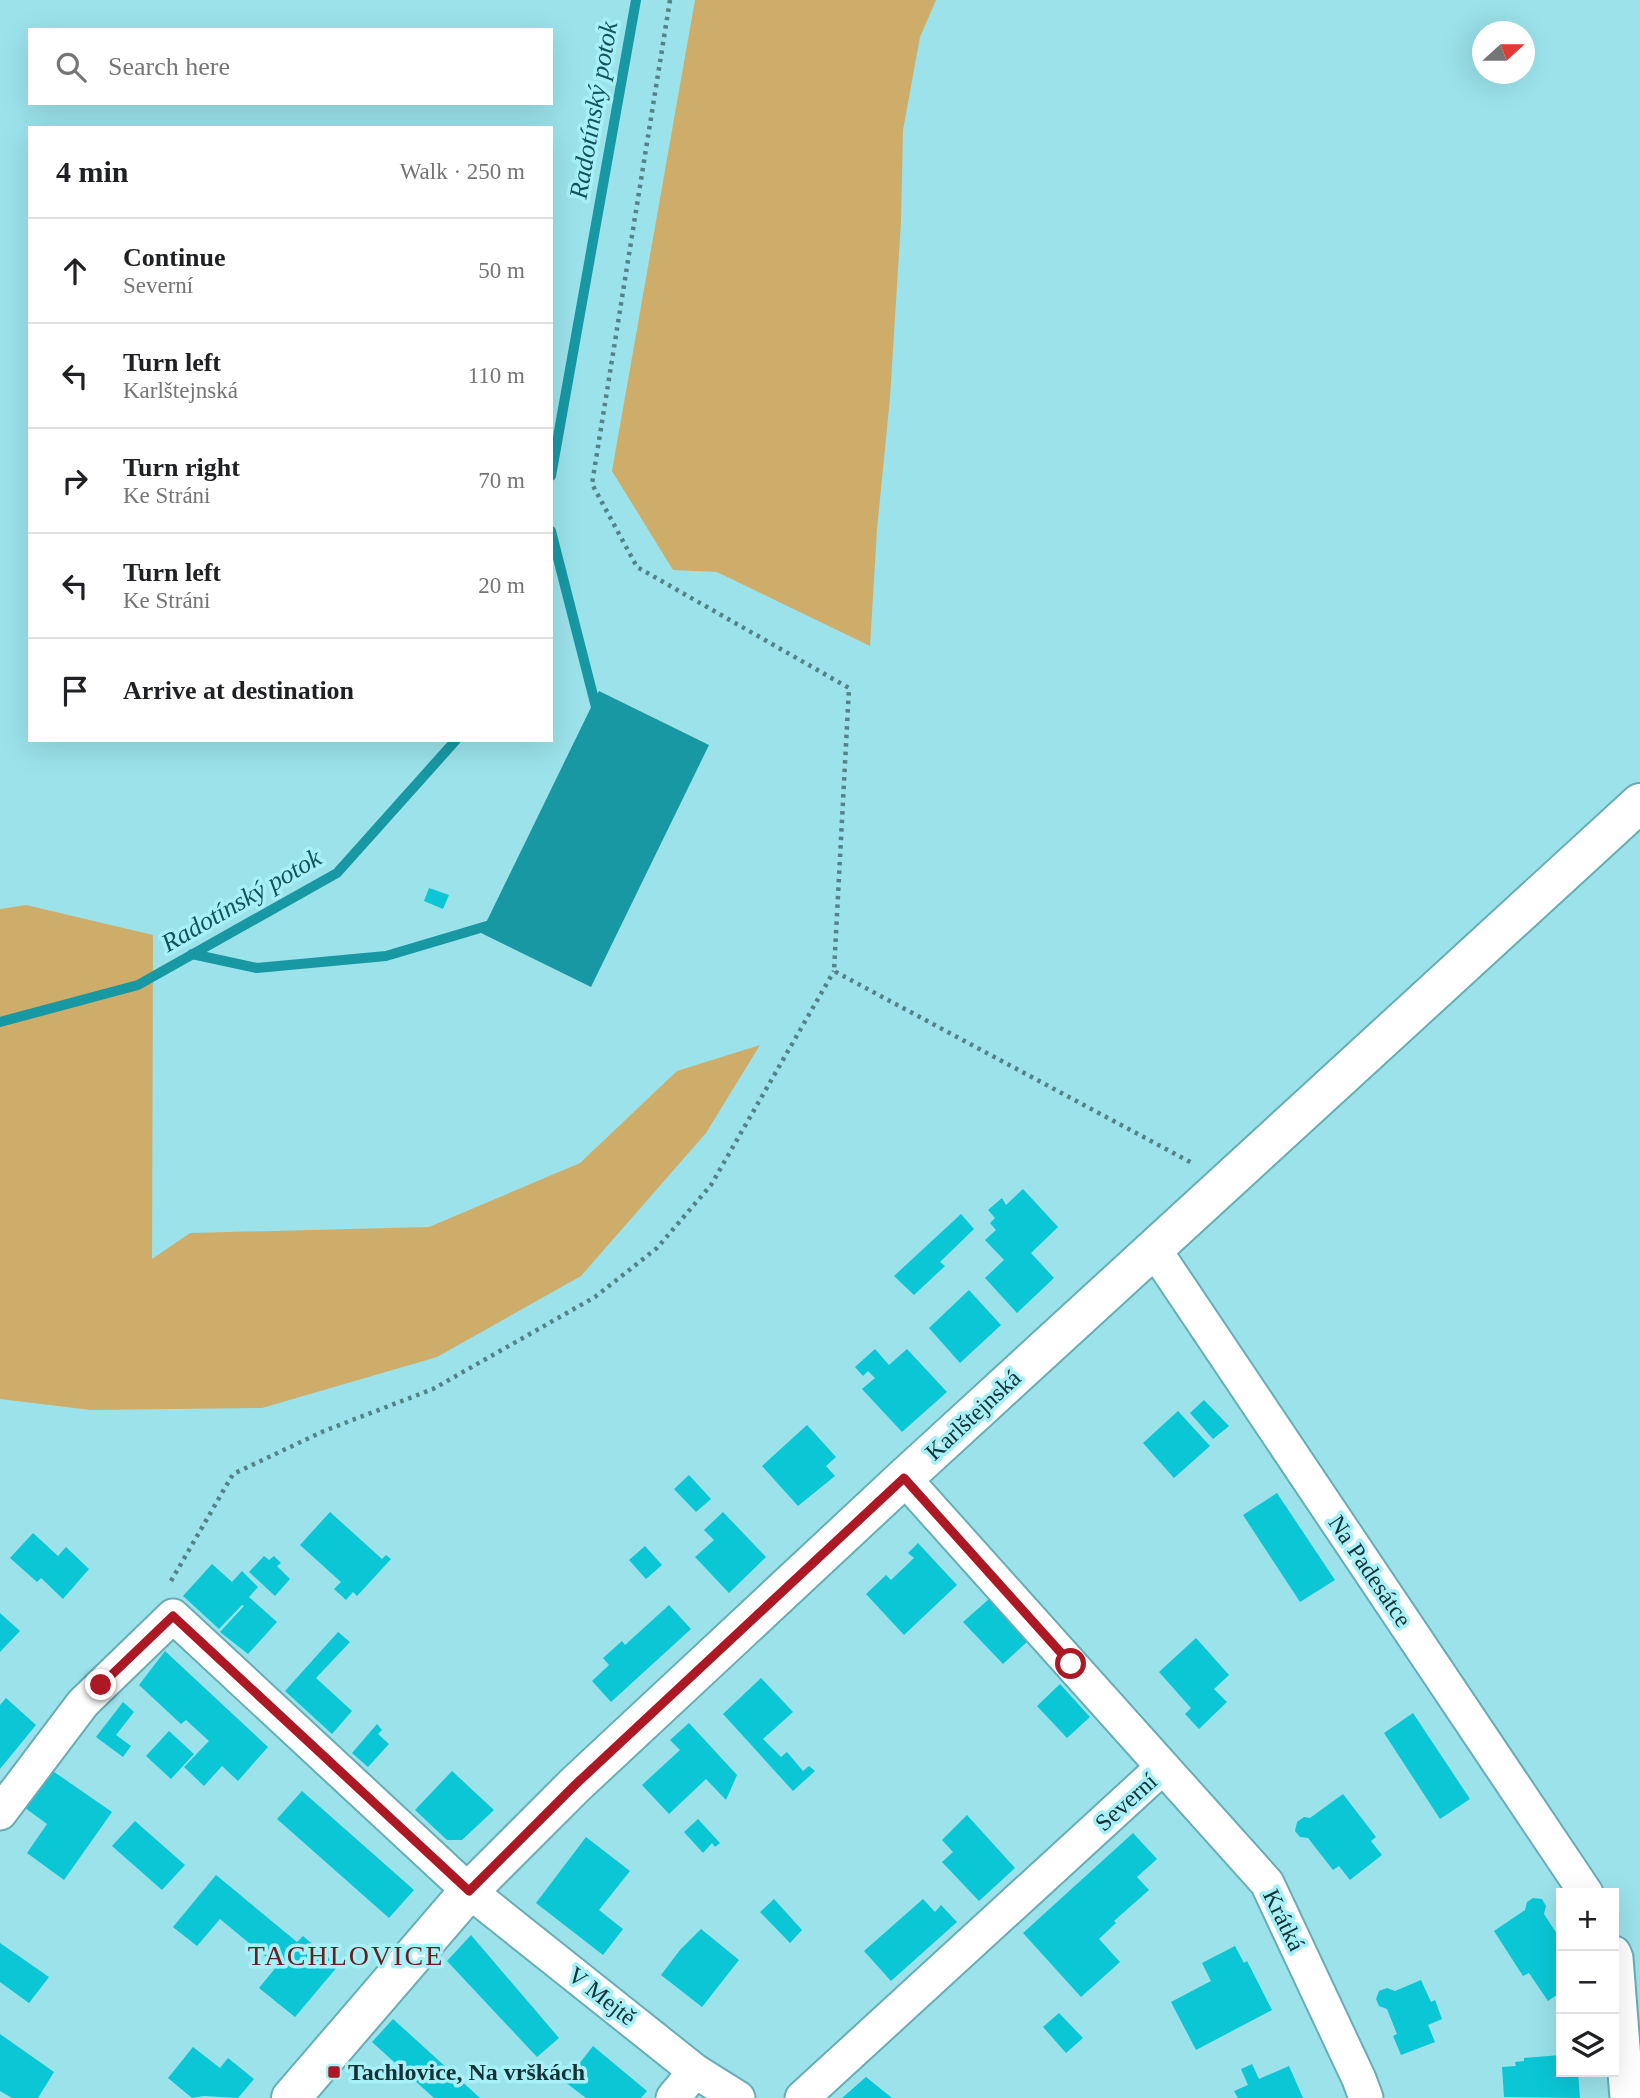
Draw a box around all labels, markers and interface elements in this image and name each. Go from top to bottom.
water label: Radotínský potok [563,19,623,202]
north arrow [1472,21,1535,84]
search box [28,28,553,105]
icon: search [52,48,90,86]
text: Search here [108,52,230,81]
text: 4 min [56,155,129,188]
text: Walk · 250 m [400,159,525,184]
text: Continue [123,243,226,272]
icon: ahead [56,252,94,290]
text: 50 m [478,258,525,283]
text: Severní [123,273,193,298]
text: Turn left [123,348,221,377]
icon: left [56,357,94,395]
text: 110 m [468,363,525,388]
text: Karlštejnská [123,378,238,403]
text: Turn right [123,453,240,482]
icon: right [56,462,94,500]
text: 70 m [478,468,525,493]
text: Ke Stráni [123,483,211,508]
text: Turn left [123,558,221,587]
icon: left [56,567,94,605]
text: 20 m [478,573,525,598]
text: Ke Stráni [123,588,211,613]
icon: arrive [56,672,94,710]
text: Arrive at destination [123,676,354,705]
water label: Radotínský potok [155,843,327,958]
street label: Karlštejnská [920,1364,1026,1465]
street label: Na Padesátce [1323,1510,1417,1632]
route start [1055,1648,1086,1679]
route end [85,1669,116,1700]
street label: Severní [1090,1768,1162,1836]
street label: Krátká [1258,1885,1310,1955]
map controls [1556,1888,1619,2077]
button: + [1556,1888,1619,1951]
district label: TACHLOVICE [248,1940,444,1971]
button: − [1556,1951,1619,2014]
street label: V Mejtě [563,1961,641,2031]
button: layers [1556,2014,1619,2077]
place label: Tachlovice, Na vrškách [348,2059,585,2085]
marker: Tachlovice, Na vrškách [326,2064,342,2080]

